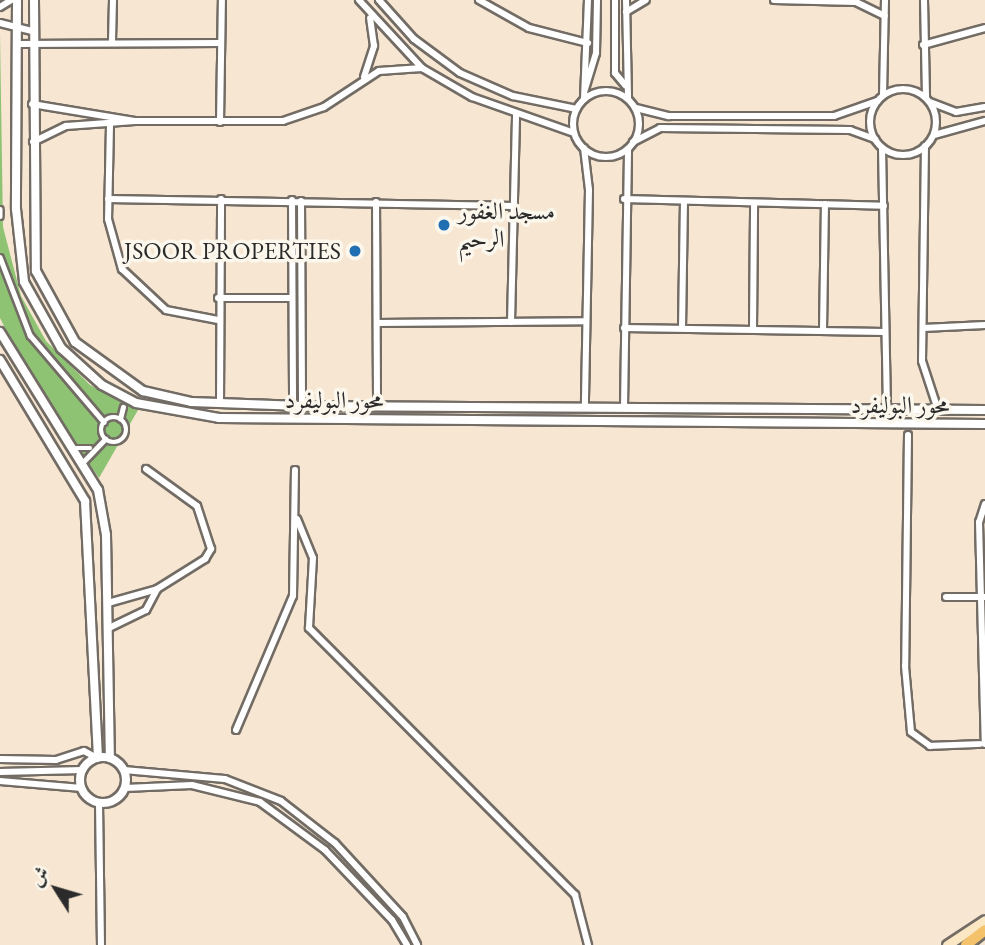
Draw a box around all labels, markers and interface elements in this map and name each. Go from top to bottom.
place label: مسجد الغفور الرحيم [458,197,555,253]
marker: مسجد الغفور الرحيم [436,217,452,233]
place label: JSOOR PROPERTIES [124,237,341,265]
marker: JSOOR PROPERTIES [347,243,363,259]
street label: محور البوليفرد [285,386,383,414]
street label: محور البوليفرد [851,391,949,419]
north arrow [21,854,91,924]
text: ش [23,861,54,891]

